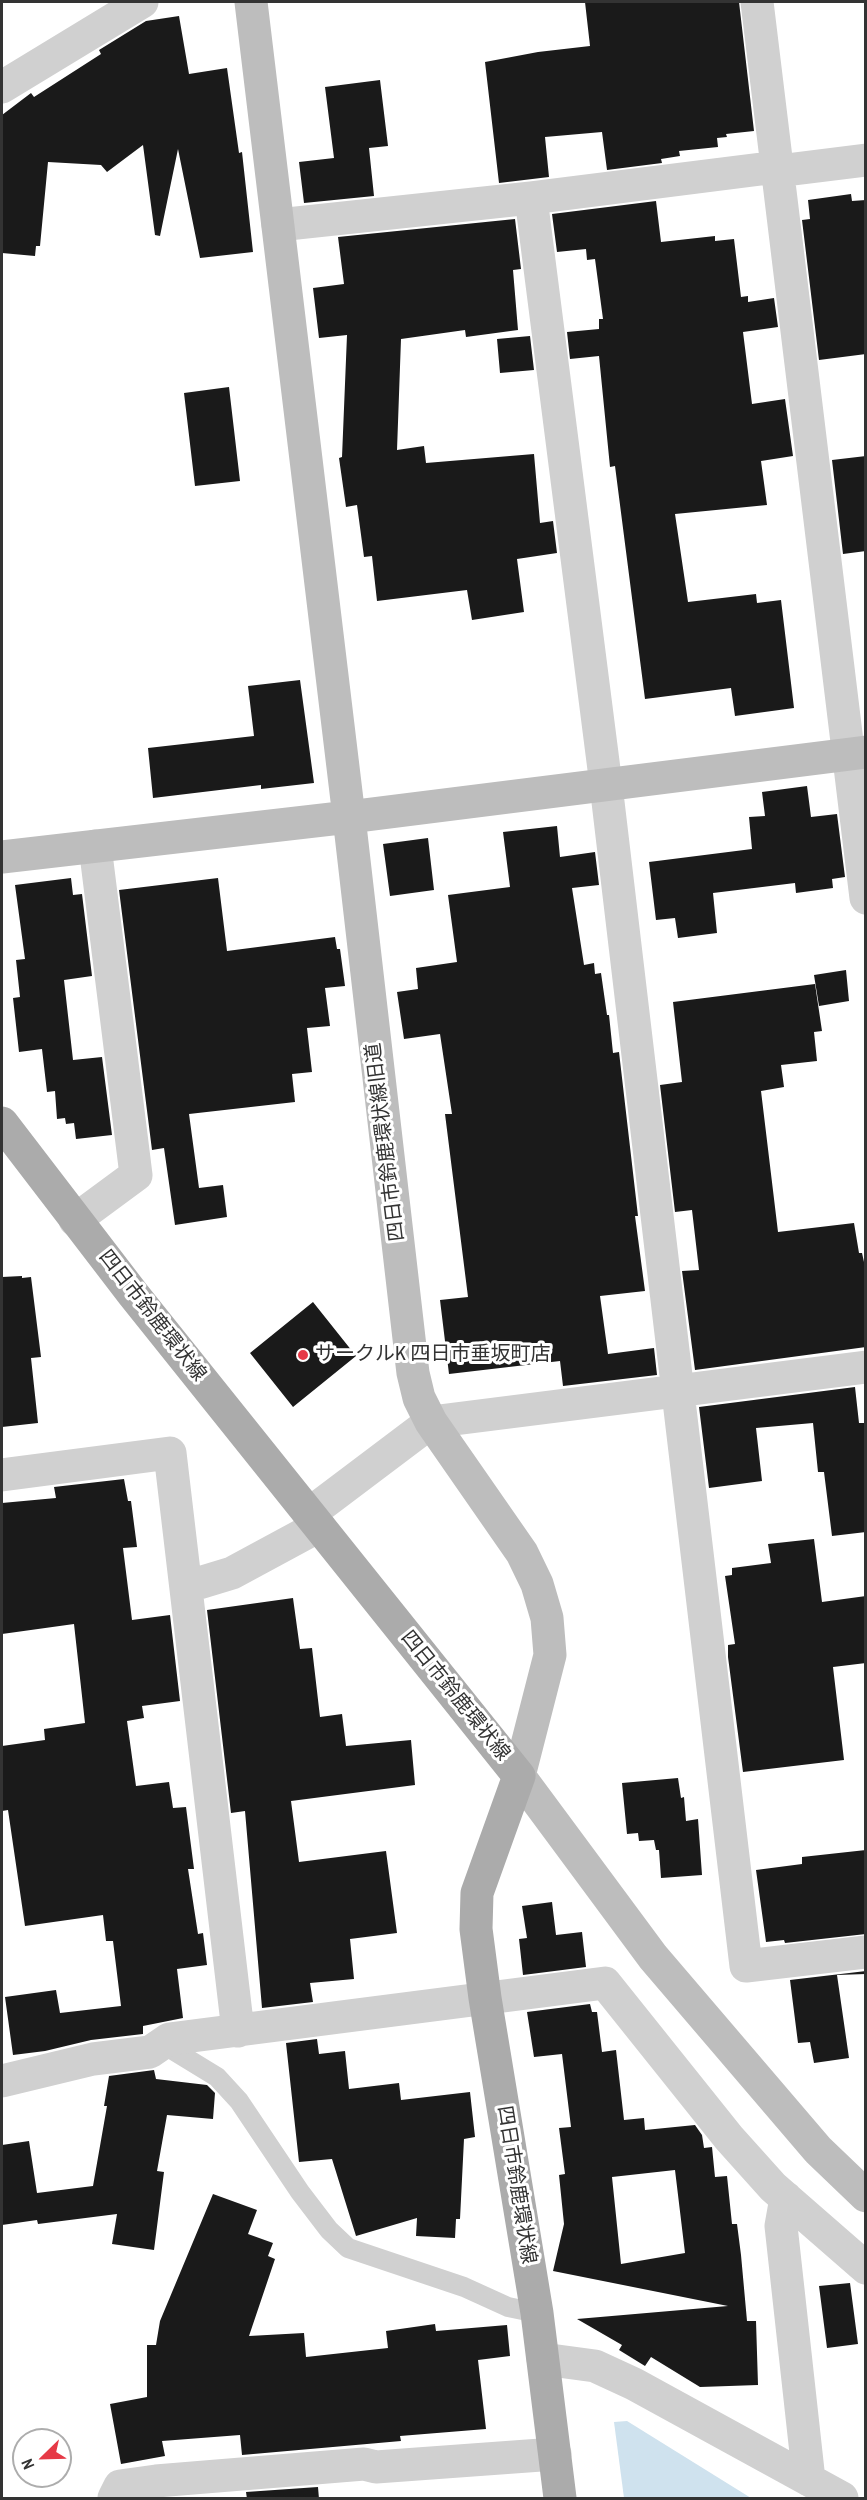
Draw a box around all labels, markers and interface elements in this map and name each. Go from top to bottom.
street label: 四日市鈴鹿環状線旧道 [362,1041,410,1243]
street label: 四日市鈴鹿環状線 [93,1246,211,1386]
place label: サークルK 四日市垂坂町店 [315,1343,550,1367]
marker: サークルK 四日市垂坂町店 [296,1348,310,1362]
street label: 四日市鈴鹿環状線 [395,1626,515,1766]
street label: 四日市鈴鹿環状線 [492,2104,540,2266]
north arrow [12,2428,72,2488]
text: N [15,2456,39,2473]

